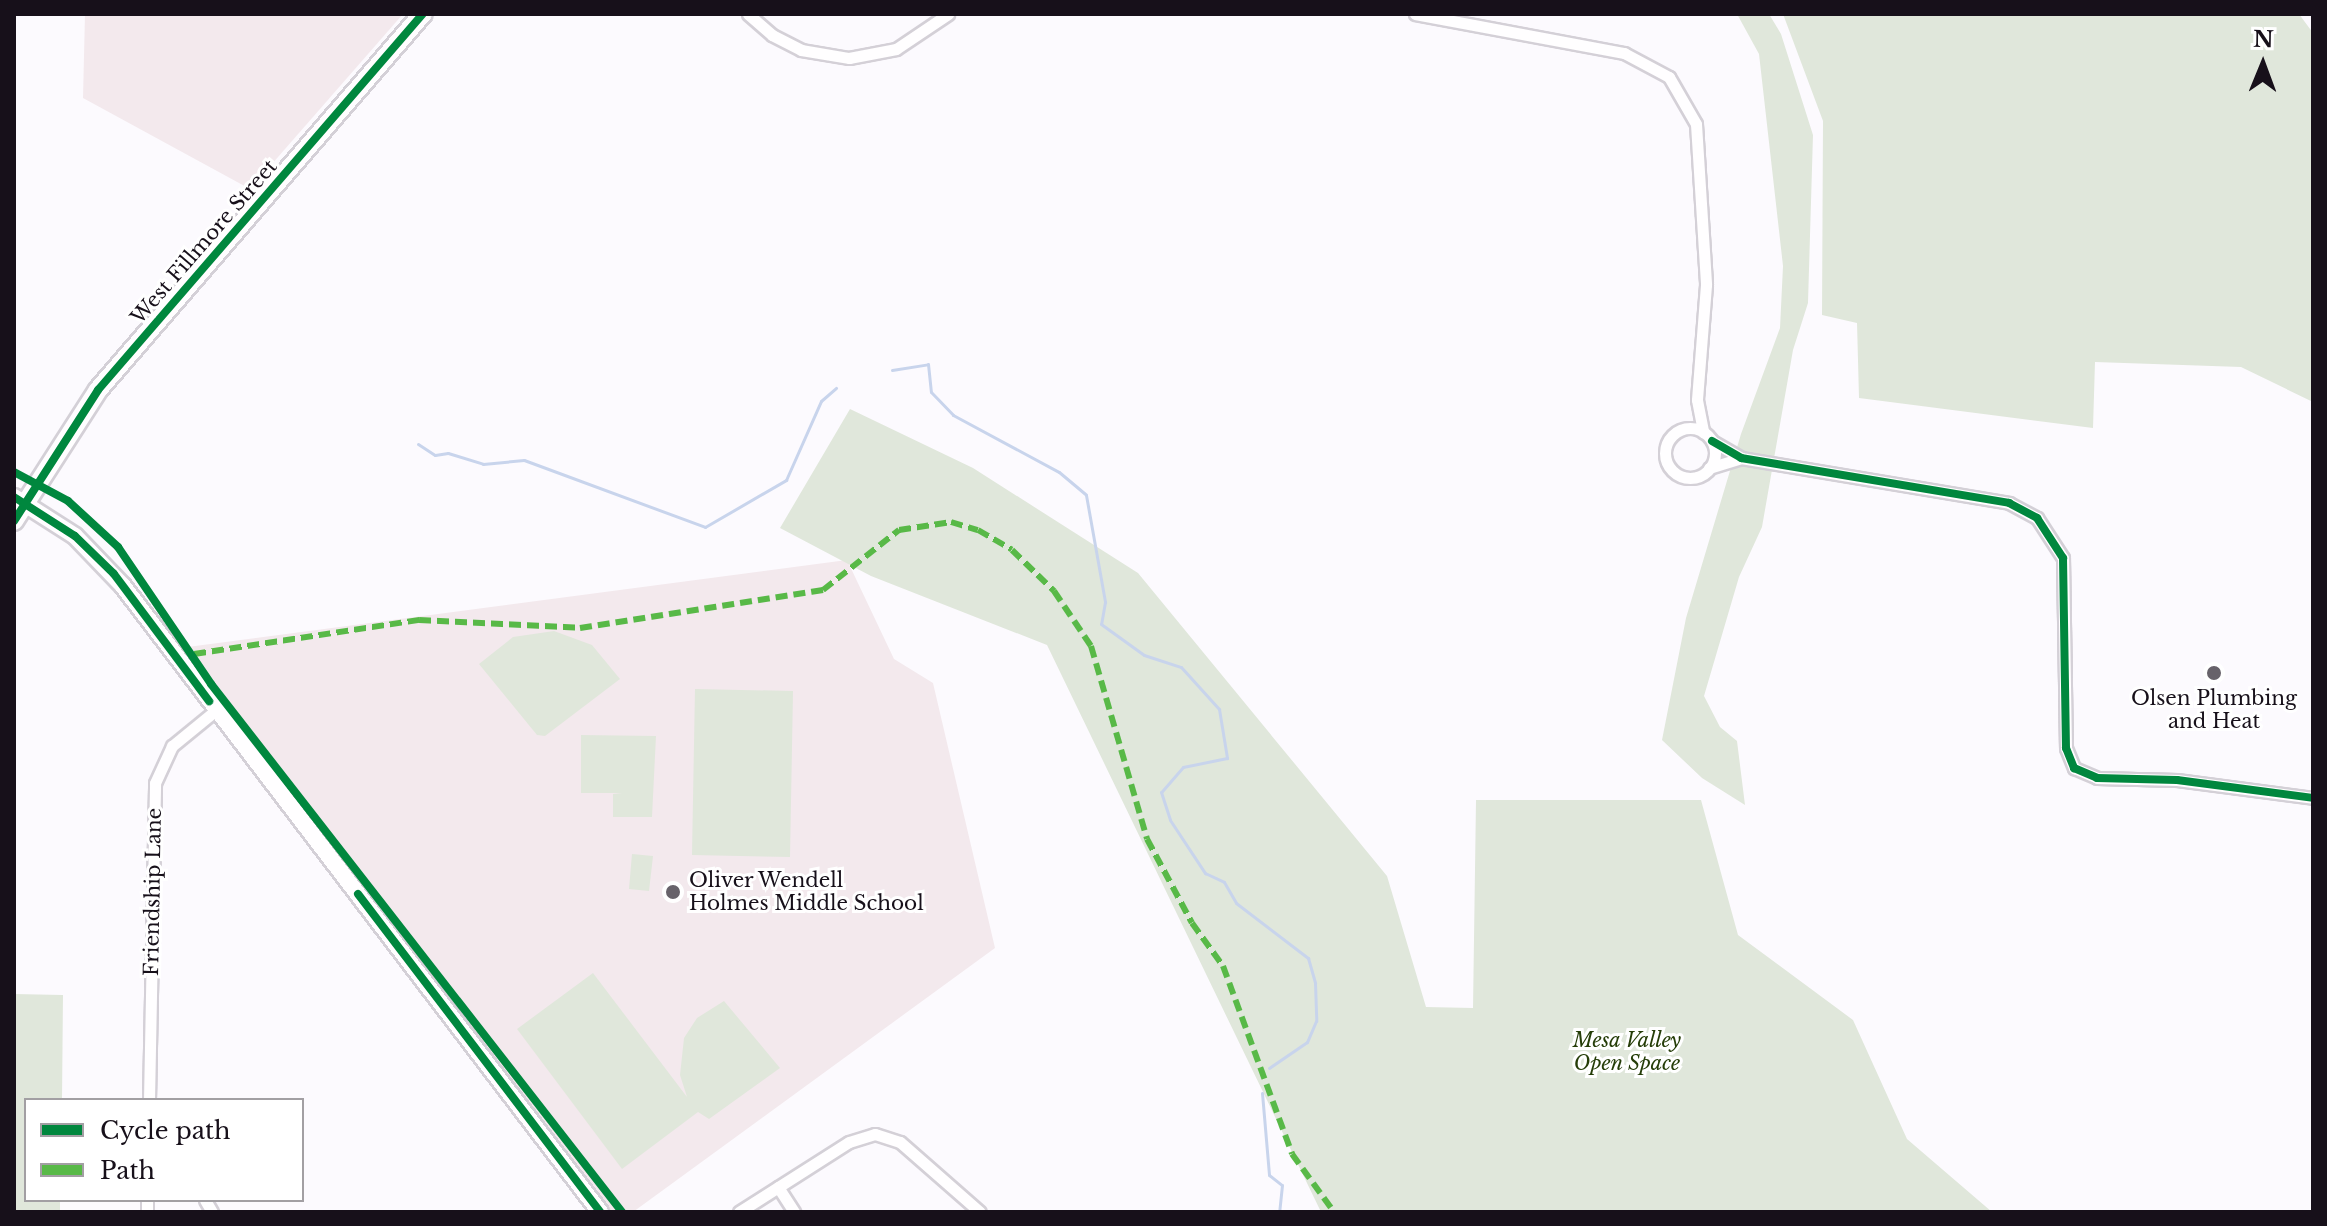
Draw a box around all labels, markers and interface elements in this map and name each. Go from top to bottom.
north arrow [2223,24,2303,104]
text: N [2253,26,2274,53]
street label: West Fillmore Street [126,155,282,329]
marker: Olsen Plumbing and Heat [2205,664,2223,682]
place label: Olsen Plumbing and Heat [2131,686,2297,733]
street label: Friendship Lane [140,808,166,976]
place label: Oliver Wendell Holmes Middle School [689,868,924,915]
marker: Oliver Wendell Holmes Middle School [664,883,682,901]
park label: Mesa Valley Open Space [1573,1028,1681,1075]
legend [24,1098,304,1202]
text: Cycle path [100,1116,231,1145]
text: Path [100,1156,155,1185]

